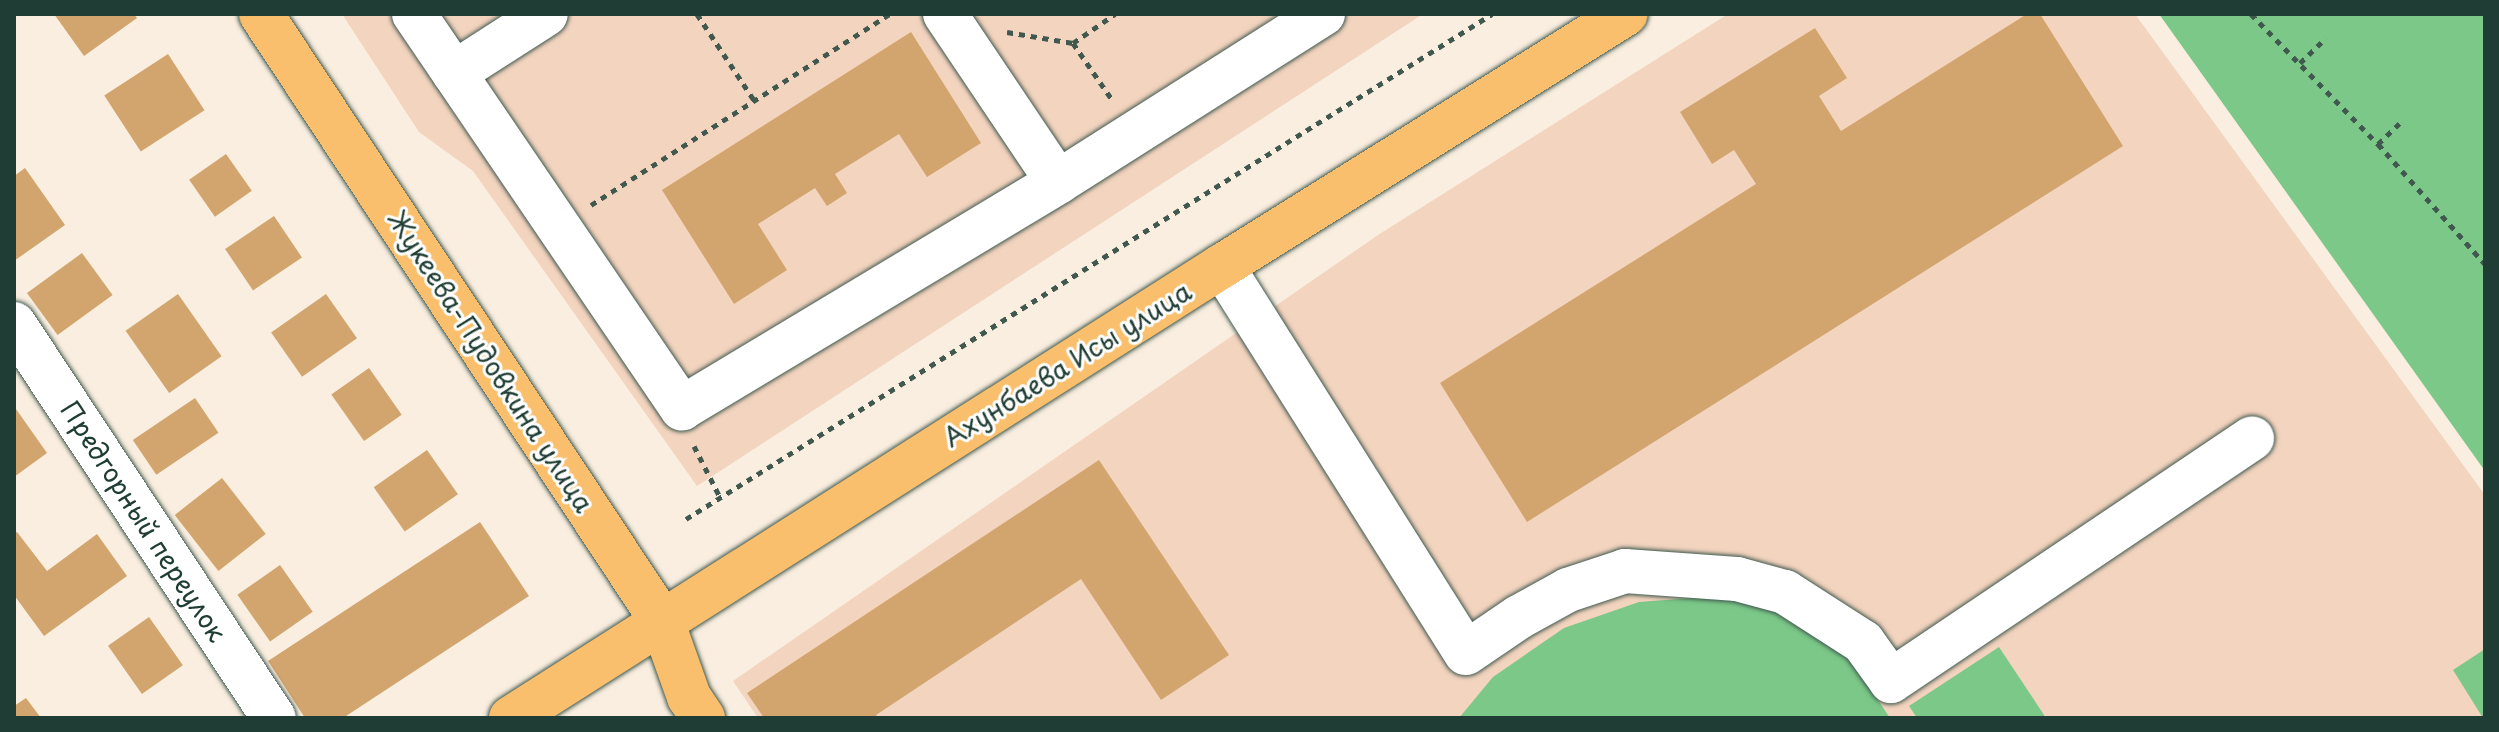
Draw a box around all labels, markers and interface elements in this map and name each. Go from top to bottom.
street label: Жукеева-Пудовкина улица [381,203,601,519]
street label: Ахунбаева Исы улица [936,274,1198,454]
street label: Предгорный переулок [54,395,234,647]

